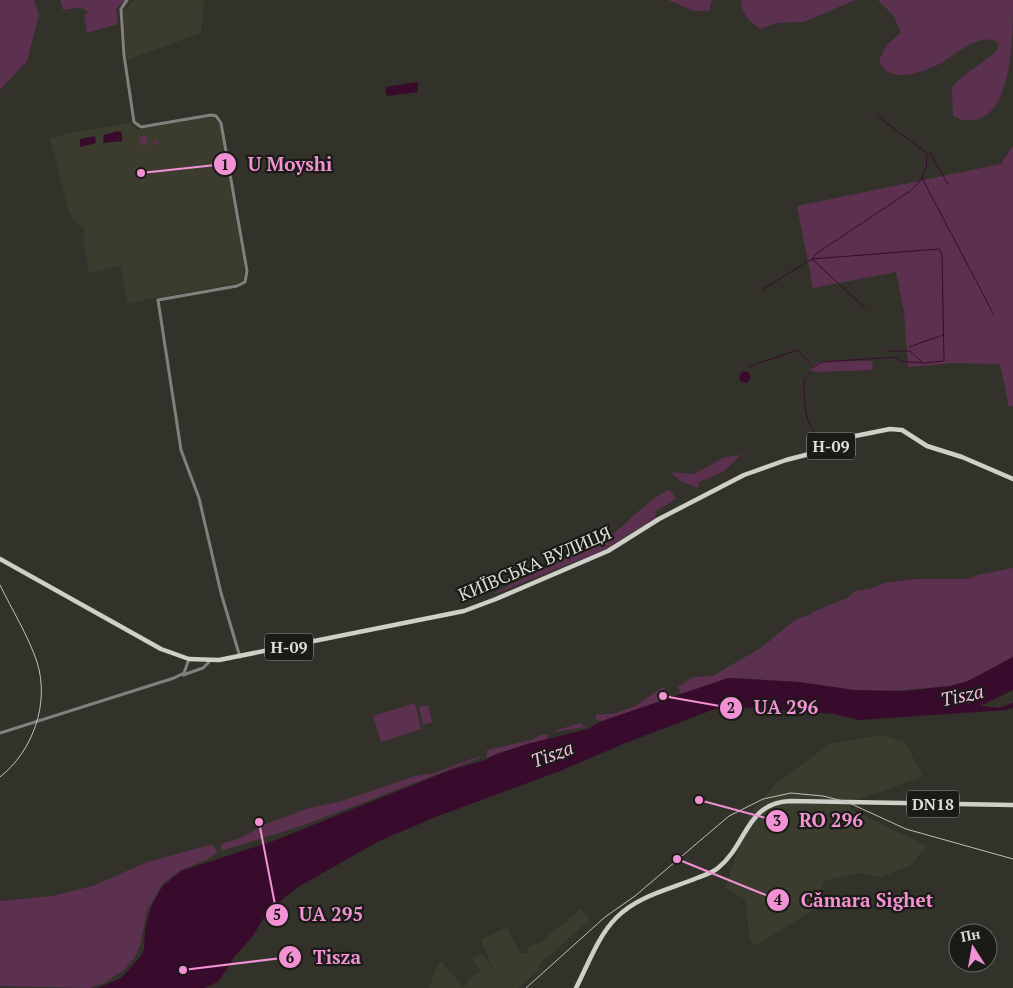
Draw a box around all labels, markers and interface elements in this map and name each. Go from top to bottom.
callout: U Moyshi [213,147,342,181]
text: U Moyshi [248,151,332,176]
text: 1 [221,154,229,174]
road number: Н-09 [807,432,855,460]
street label: КИЇВСЬКА ВУЛИЦЯ [454,520,615,606]
road number: Н-09 [265,634,313,660]
water label: Tisza [938,678,986,711]
callout: UA 296 [718,691,828,725]
text: UA 296 [754,694,819,719]
text: 2 [727,697,735,717]
water label: Tisza [527,734,577,773]
road number: DN18 [907,791,959,818]
callout: RO 296 [764,804,873,838]
text: RO 296 [799,807,863,832]
text: 3 [773,810,781,830]
callout: Cămara Sighet [766,883,943,917]
text: Cămara Sighet [801,887,934,912]
text: 4 [774,889,783,909]
callout: UA 295 [264,898,374,932]
text: UA 295 [299,901,363,926]
text: 5 [273,904,281,924]
north arrow [948,923,998,973]
text: Пн [959,924,982,946]
callout: Tisza [278,940,371,974]
text: Tisza [313,944,361,969]
text: 6 [286,947,295,967]

